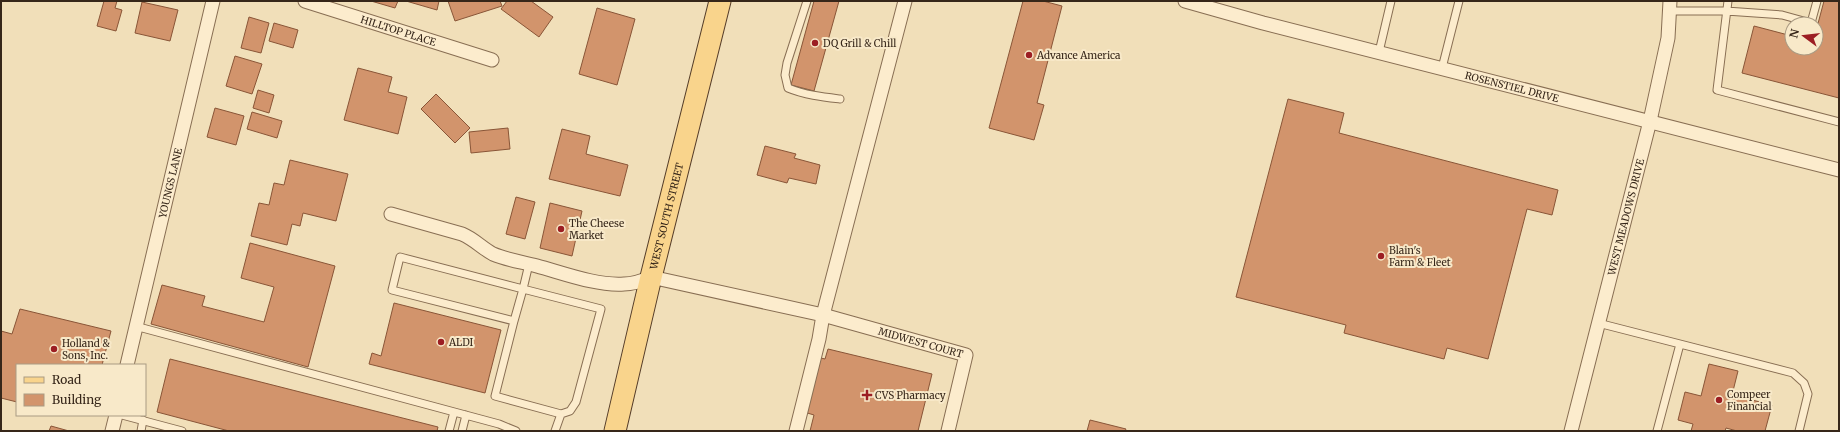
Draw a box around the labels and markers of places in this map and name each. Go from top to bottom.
place label: DQ Grill & Chill [823,37,896,50]
marker: DQ Grill & Chill [810,38,820,48]
place label: Advance America [1036,49,1121,62]
marker: Advance America [1024,50,1034,60]
place label: The Cheese Market [569,217,624,242]
marker: The Cheese Market [556,224,566,234]
place label: Blain's Farm & Fleet [1389,244,1451,269]
marker: Blain's Farm & Fleet [1376,251,1386,261]
place label: ALDI [448,336,473,349]
place label: Holland & Sons, Inc. [62,337,110,362]
marker: ALDI [436,337,446,347]
marker: Holland & Sons, Inc. [49,344,59,354]
place label: Compeer Financial [1727,388,1772,413]
place label: CVS Pharmacy [875,389,946,402]
marker: CVS Pharmacy [862,390,872,400]
marker: Compeer Financial [1714,395,1724,405]

